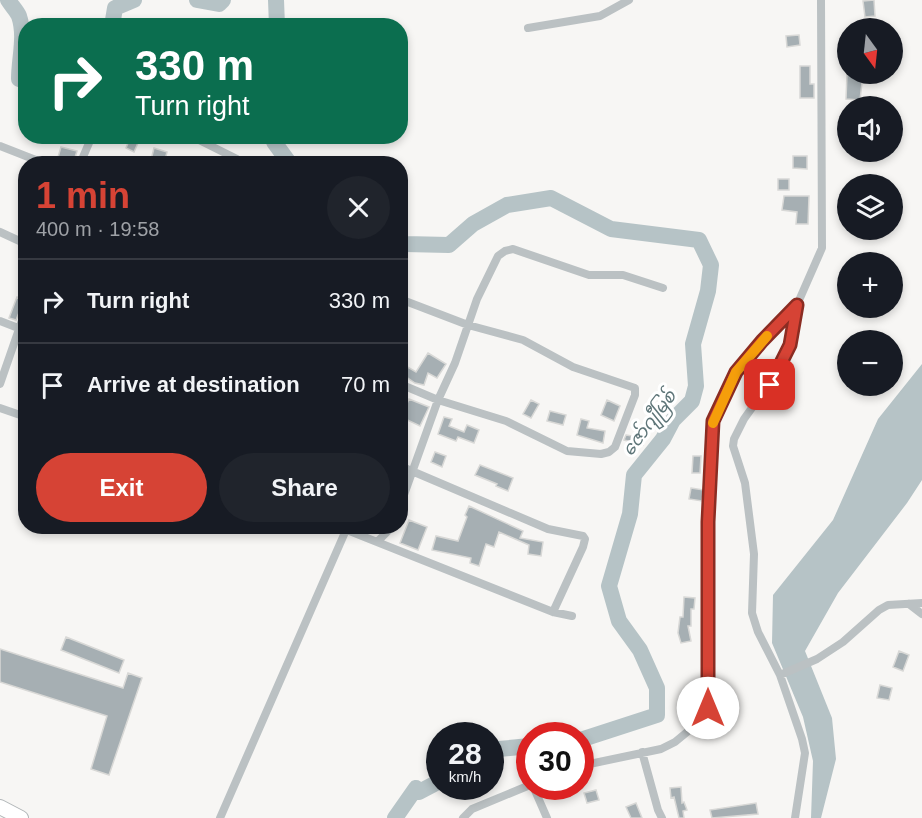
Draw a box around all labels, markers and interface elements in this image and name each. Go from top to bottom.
north arrow [837,18,903,84]
map controls [837,18,903,396]
icon: right [36,42,114,120]
text: 330 m [135,42,254,89]
text: Turn right [135,91,250,121]
button: sound [837,96,903,162]
button: layers [837,174,903,240]
text: 1 min [36,175,130,216]
button: close [327,176,390,239]
text: 400 m · 19:58 [36,218,159,240]
button: + [837,252,903,318]
icon: right [36,285,69,318]
text: Turn right [87,288,189,313]
text: 330 m [329,288,390,313]
button: − [837,330,903,396]
pin [744,359,795,410]
icon: arrive [753,368,786,401]
icon: arrive [36,369,69,402]
text: Arrive at destination [87,372,300,397]
text: 70 m [341,372,390,397]
water label: ဇော်ဂျီမြစ် [616,383,685,463]
button: Exit [36,453,207,522]
button: Share [219,453,390,522]
position arrow [676,676,740,740]
speed limit sign: 30 [516,722,594,800]
text: 28 [448,737,482,770]
text: km/h [449,768,481,785]

